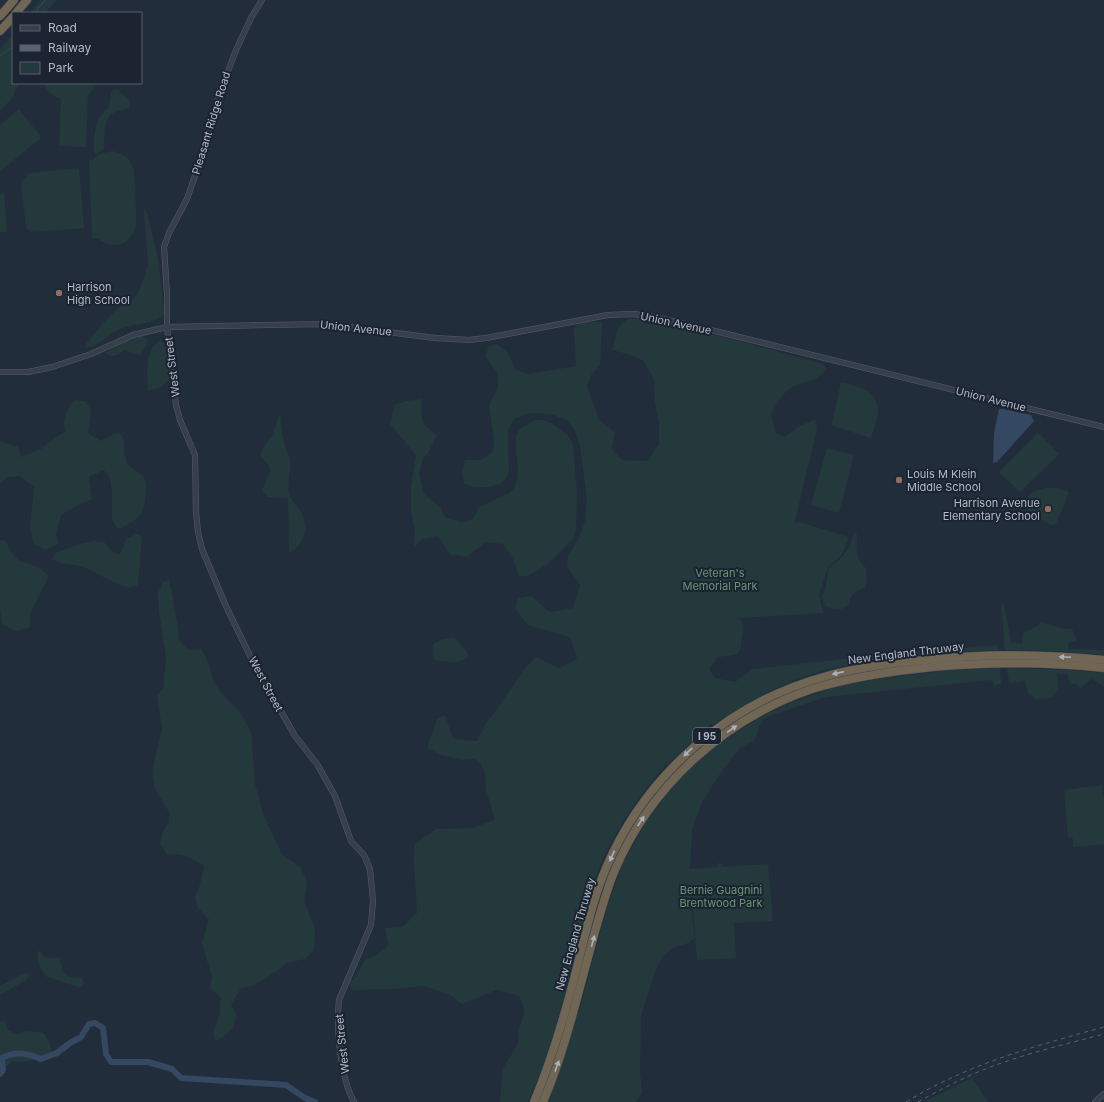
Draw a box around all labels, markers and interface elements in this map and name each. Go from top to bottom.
legend [12,12,142,84]
text: Road [48,20,77,35]
text: Railway [48,40,92,55]
text: Park [48,60,74,75]
street label: Pleasant Ridge Road [189,70,233,176]
place label: Harrison High School [67,280,130,307]
marker: Harrison High School [54,288,64,298]
street label: Union Avenue [639,309,713,337]
street label: Union Avenue [319,317,393,339]
street label: West Street [161,336,183,398]
street label: Union Avenue [954,383,1028,415]
place label: Louis M Klein Middle School [907,467,981,494]
marker: Louis M Klein Middle School [894,475,904,485]
place label: Harrison Avenue Elementary School [943,496,1040,523]
marker: Harrison Avenue Elementary School [1043,504,1053,514]
park label: Veteran's Memorial Park [682,566,758,593]
street label: New England Thruway [847,639,965,667]
one-way arrow [1059,653,1071,660]
street label: West Street [246,654,287,714]
one-way arrow [832,670,845,676]
one-way arrow [727,725,737,733]
road number: I 95 [693,728,721,744]
one-way arrow [683,748,693,757]
one-way arrow [638,815,645,827]
one-way arrow [609,851,615,862]
street label: New England Thruway [552,876,598,992]
park label: Bernie Guagnini Brentwood Park [679,883,763,910]
one-way arrow [590,935,596,947]
street label: West Street [332,1013,352,1075]
one-way arrow [554,1059,560,1071]

